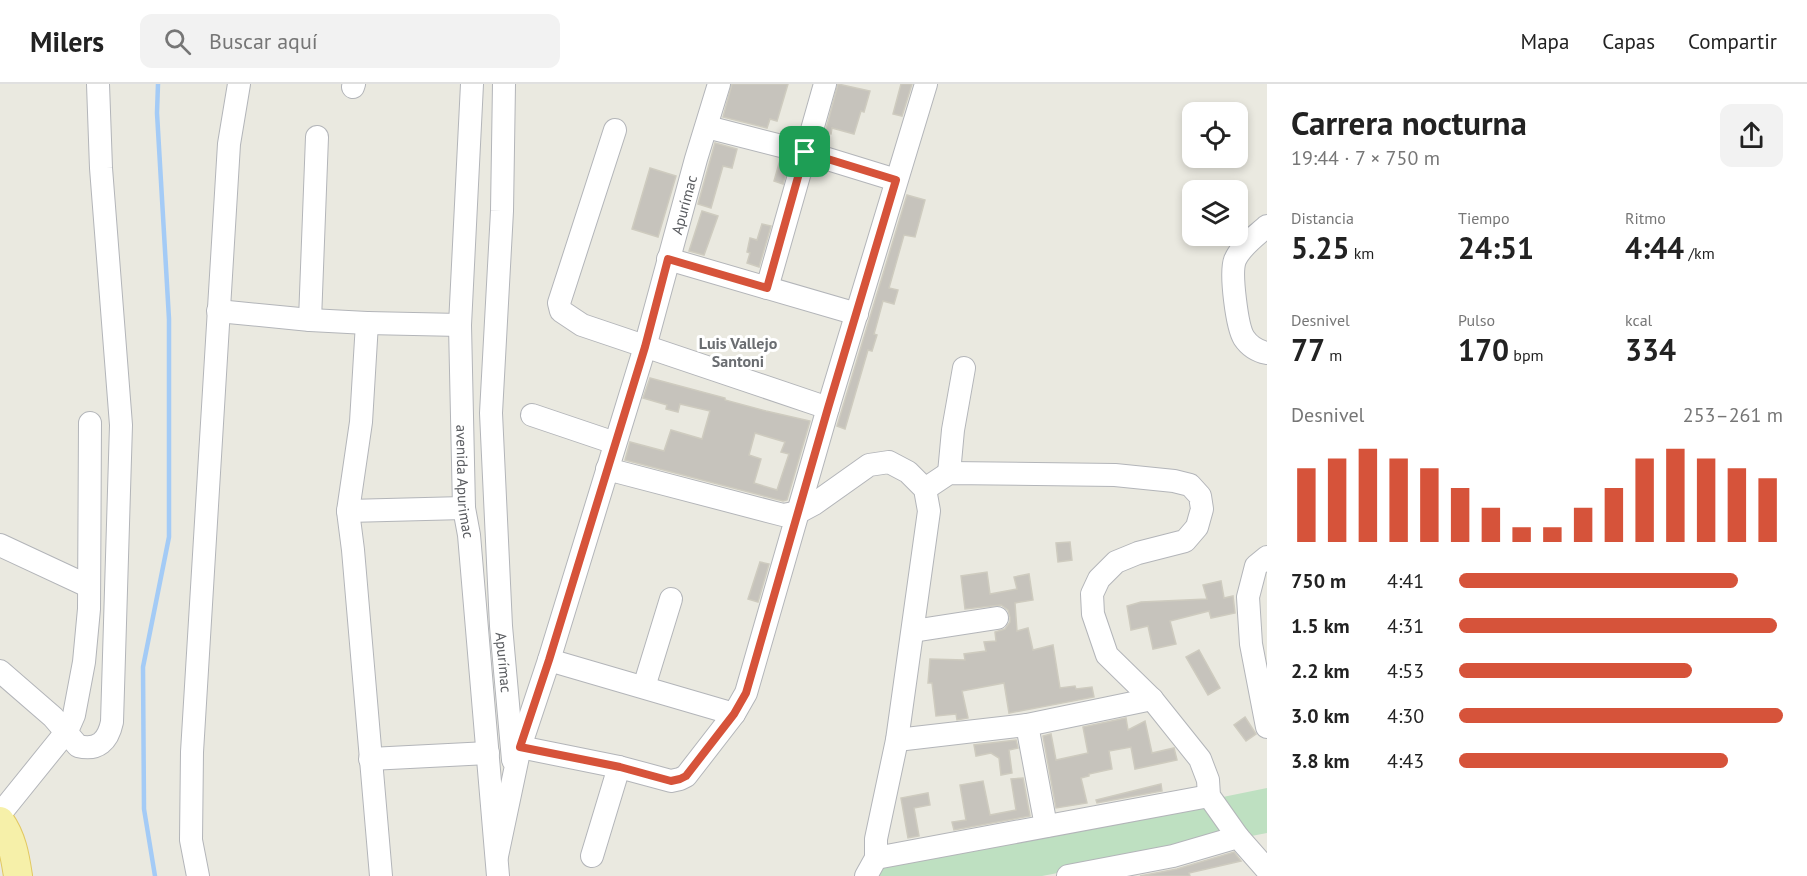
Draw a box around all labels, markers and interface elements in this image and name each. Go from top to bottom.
search box [140,14,560,68]
text: Milers [30,23,104,60]
icon: search [161,25,194,58]
text: Buscar aquí [209,27,318,55]
text: Mapa [1521,28,1569,55]
text: Capas [1602,28,1655,55]
text: Compartir [1688,28,1777,55]
text: Carrera nocturna [1291,101,1527,144]
map controls [1182,102,1248,246]
button: locate [1182,102,1248,168]
button: share [1720,104,1783,167]
pin [779,126,830,177]
icon: arrive [788,135,821,168]
text: 19:44 · 7 × 750 m [1291,145,1440,171]
street label: Apurímac [667,173,701,236]
button: layers [1182,180,1248,246]
text: Distancia [1291,208,1354,228]
text: Tiempo [1458,208,1510,228]
text: Ritmo [1625,208,1666,228]
text: 5.25 [1291,228,1349,267]
text: 24:51 [1458,228,1534,267]
text: 4:44 [1625,228,1684,267]
text: km [1349,243,1374,263]
text: /km [1684,243,1715,263]
text: Desnivel [1291,310,1350,330]
text: Pulso [1458,310,1495,330]
text: kcal [1625,310,1652,330]
text: 77 [1291,330,1325,369]
text: 170 [1458,330,1509,369]
text: 334 [1625,330,1676,369]
district label: Luis Vallejo Santoni [699,333,778,371]
text: m [1325,345,1342,365]
text: bpm [1509,345,1544,365]
text: Desnivel [1291,402,1364,428]
text: 253–261 m [1683,402,1783,428]
street label: avenida Apurimac [453,424,479,540]
text: 750 m [1291,568,1346,594]
text: 4:41 [1387,568,1424,594]
text: 1.5 km [1291,613,1350,639]
text: 4:31 [1387,613,1424,639]
street label: Apurímac [492,631,516,694]
text: 2.2 km [1291,658,1350,684]
text: 4:53 [1387,658,1424,684]
text: 3.0 km [1291,703,1350,729]
text: 4:30 [1387,703,1424,729]
text: 3.8 km [1291,748,1350,774]
text: 4:43 [1387,748,1424,774]

